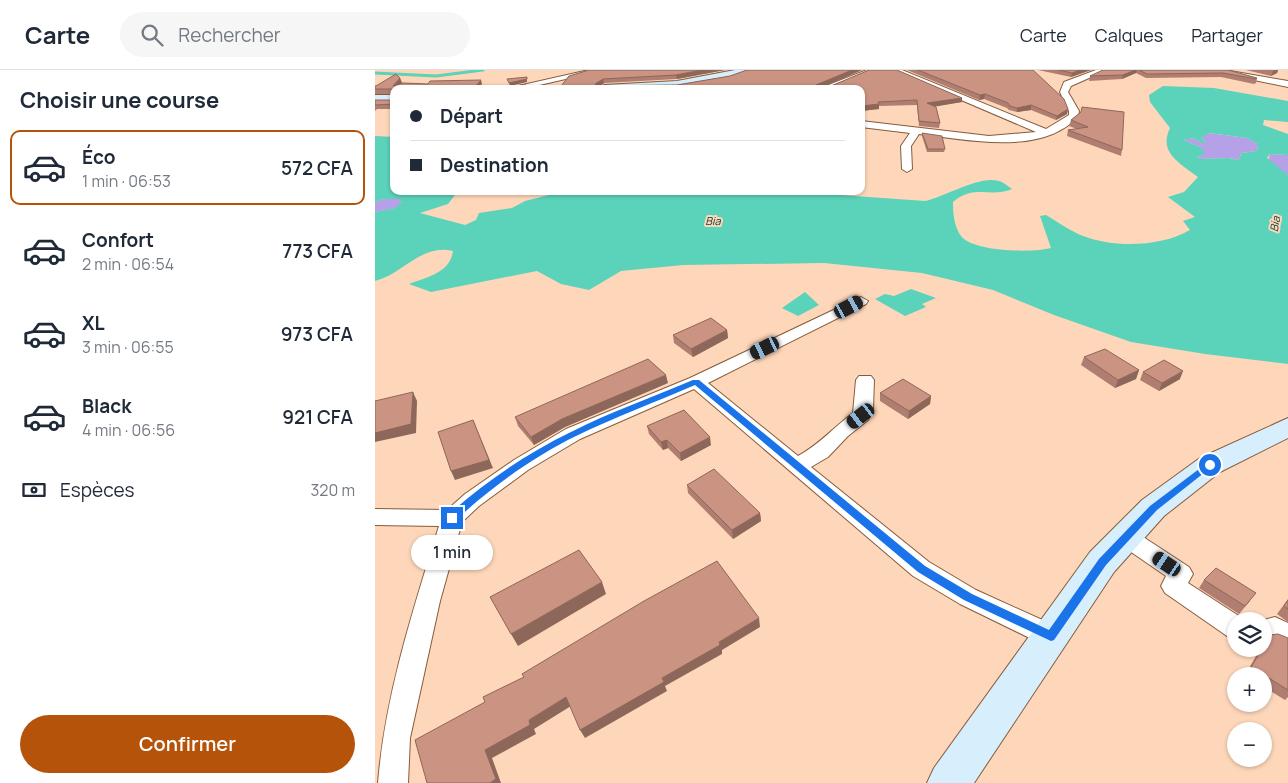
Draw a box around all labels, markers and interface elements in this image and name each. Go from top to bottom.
search box [120,12,470,57]
text: Carte [25,18,90,51]
icon: search [138,21,166,49]
text: Rechercher [178,22,281,48]
text: Carte [1020,23,1067,47]
text: Calques [1095,23,1163,47]
text: Partager [1191,23,1263,47]
text: Choisir une course [20,85,219,115]
text: Départ [440,103,503,129]
text: Éco [82,144,116,170]
icon: car [22,145,67,190]
text: Destination [440,152,549,178]
text: 572 CFA [281,155,353,181]
text: 1 min · 06:53 [82,170,171,192]
water label: Bia [705,213,722,228]
water label: Bia [1266,214,1283,233]
text: Confort [82,227,154,253]
icon: car [22,228,67,273]
text: 773 CFA [282,238,353,264]
text: 2 min · 06:54 [82,253,174,275]
car [832,293,865,321]
text: XL [82,310,105,336]
icon: car [22,311,67,356]
text: 973 CFA [281,321,353,347]
car [748,335,781,361]
text: 3 min · 06:55 [82,336,174,358]
text: Black [82,393,131,419]
icon: car [22,394,67,439]
car [844,401,877,431]
text: 921 CFA [282,404,353,430]
text: 4 min · 06:56 [82,419,175,441]
route start [1199,454,1221,476]
icon: cash [20,476,48,504]
text: Espèces [60,477,134,503]
text: 320 m [311,479,355,501]
route end [441,507,463,529]
callout: 1 min [411,536,493,570]
text: 1 min [433,541,471,563]
car [1150,549,1183,579]
map controls [1227,612,1272,767]
button: layers [1227,612,1272,657]
button: + [1227,667,1272,712]
button: Confirmer [20,715,355,773]
button: − [1227,722,1272,767]

